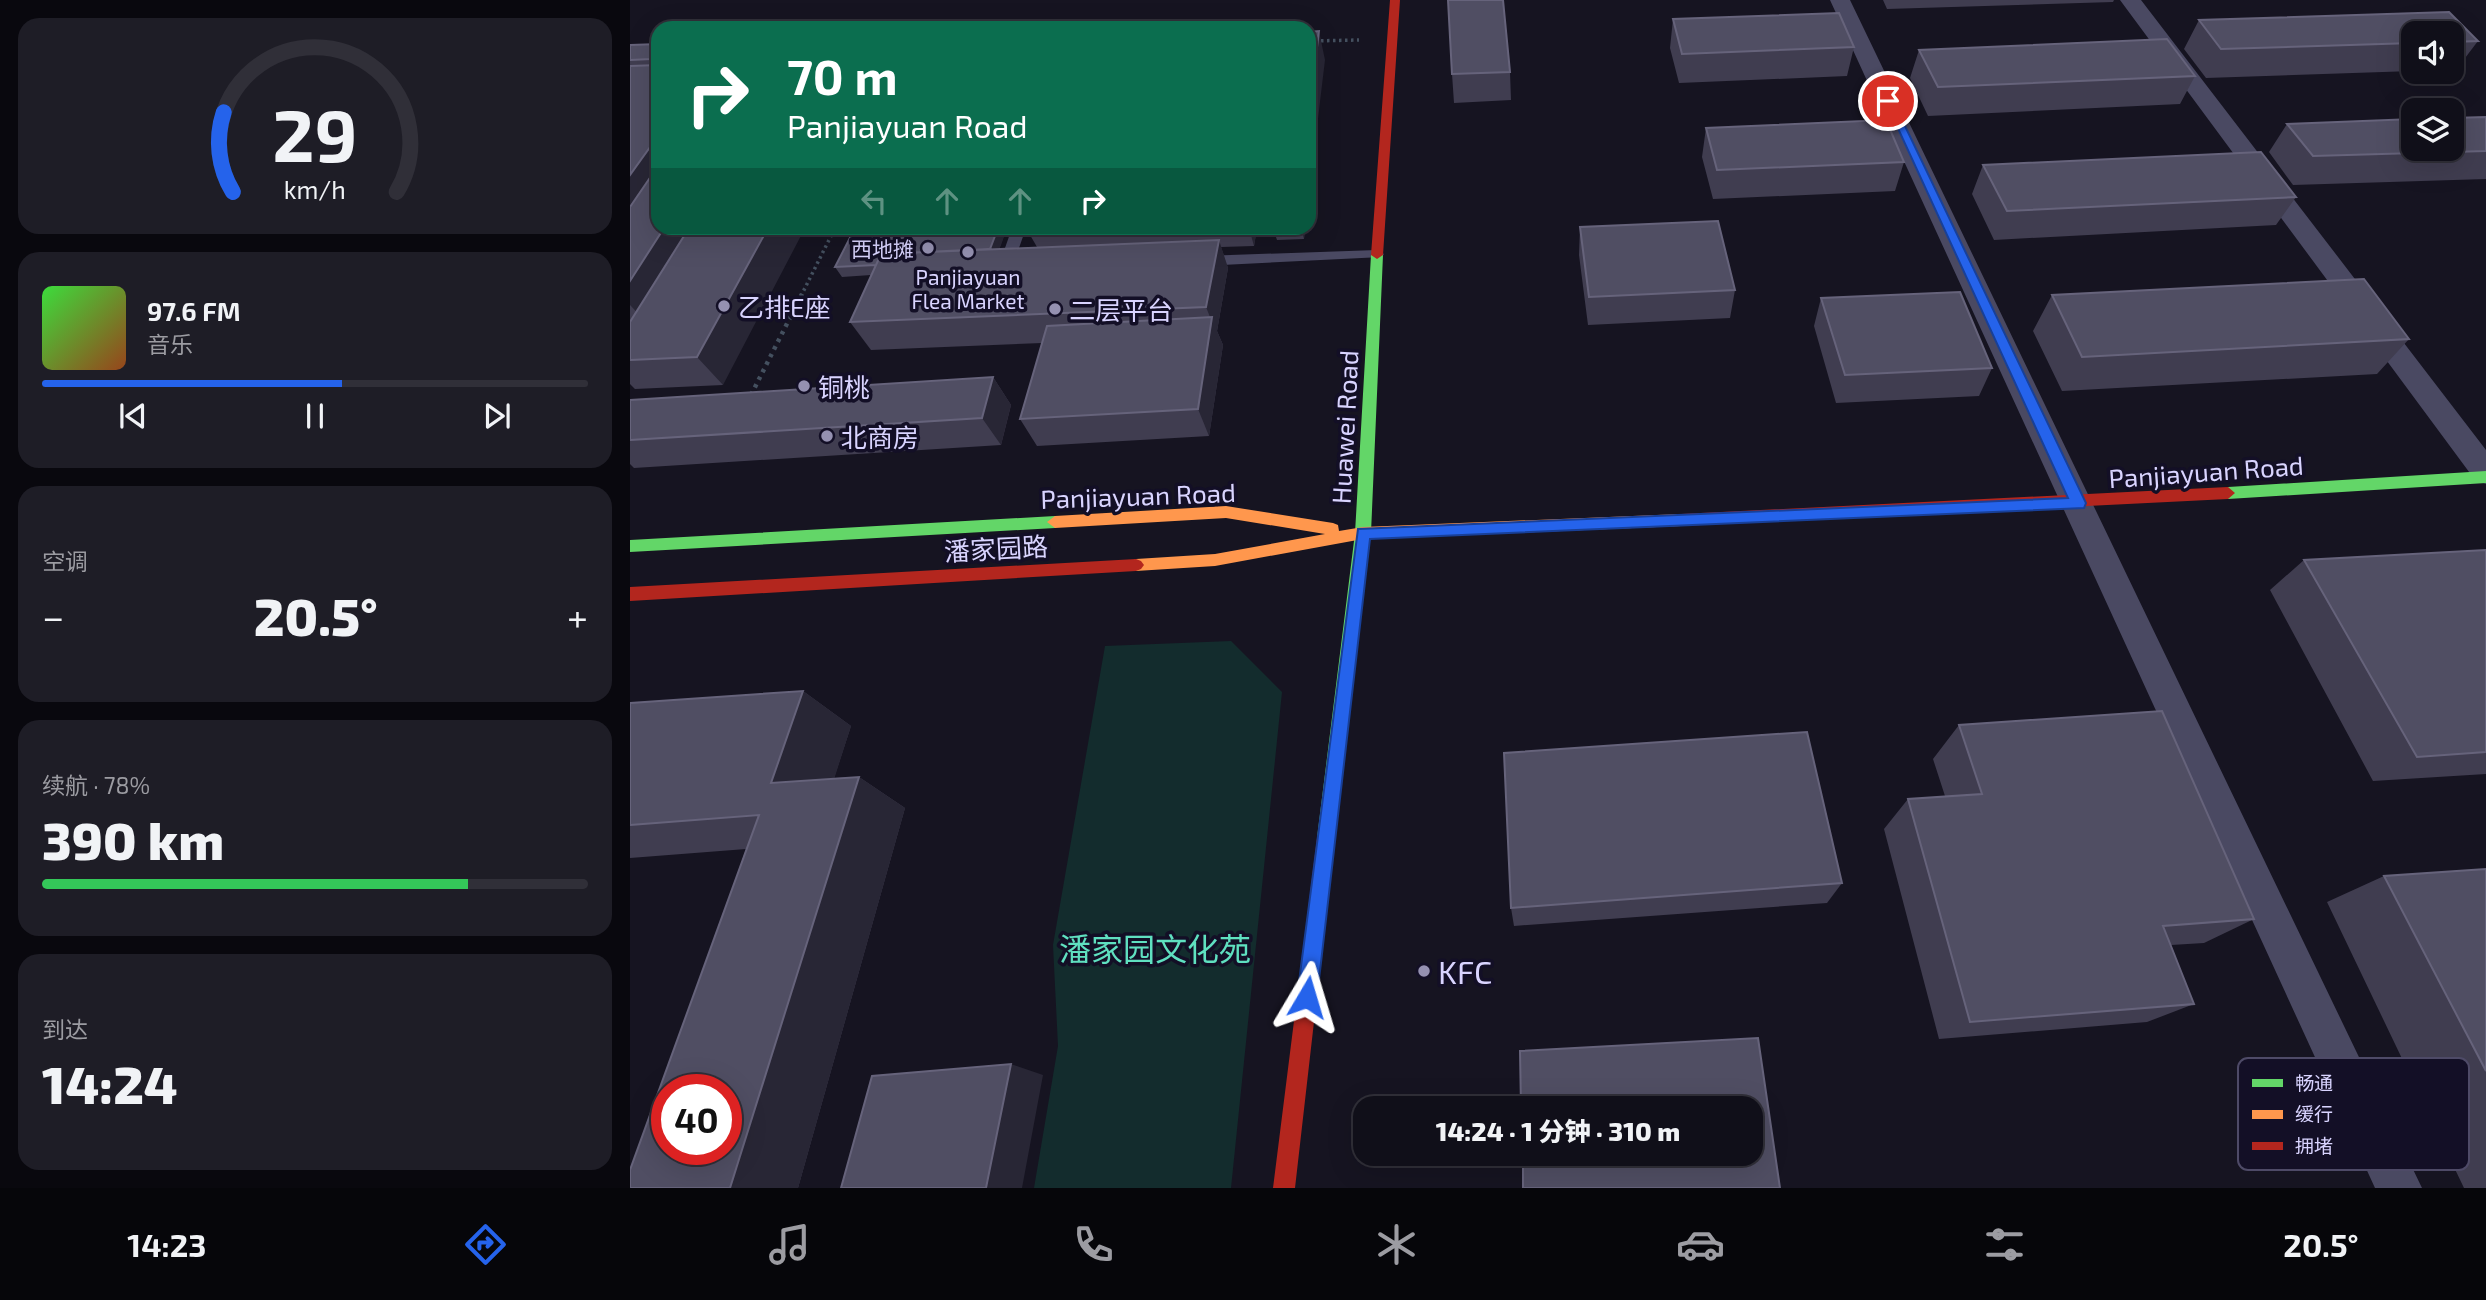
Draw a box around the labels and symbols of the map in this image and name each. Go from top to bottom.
pin [1858,71,1918,131]
place label: 西地摊 [851,236,914,261]
marker: 西地摊 [920,240,936,256]
marker: Panjiayuan Flea Market [960,244,976,260]
place label: Panjiayuan Flea Market [911,264,1025,313]
place label: 乙排E座 [738,291,831,322]
place label: 二层平台 [1069,294,1173,325]
marker: 乙排E座 [716,298,732,314]
marker: 二层平台 [1047,301,1063,317]
street label: Huawei Road [1324,349,1364,505]
place label: 铜桃 [818,371,870,402]
marker: 铜桃 [796,378,812,394]
place label: 北商房 [841,421,919,452]
marker: 北商房 [819,428,835,444]
street label: Panjiayuan Road [2107,449,2305,493]
street label: Panjiayuan Road [1040,476,1236,514]
street label: 潘家园路 [943,530,1049,566]
park label: 潘家园文化苑 [1059,929,1251,967]
place label: KFC [1438,952,1492,990]
position arrow [1270,960,1344,1034]
marker: KFC [1416,963,1432,979]
legend [2238,1058,2469,1170]
text: 畅通 [2295,1071,2333,1094]
speed limit sign: 40 [651,1074,742,1165]
text: 缓行 [2295,1102,2333,1125]
text: 拥堵 [2295,1134,2333,1157]

